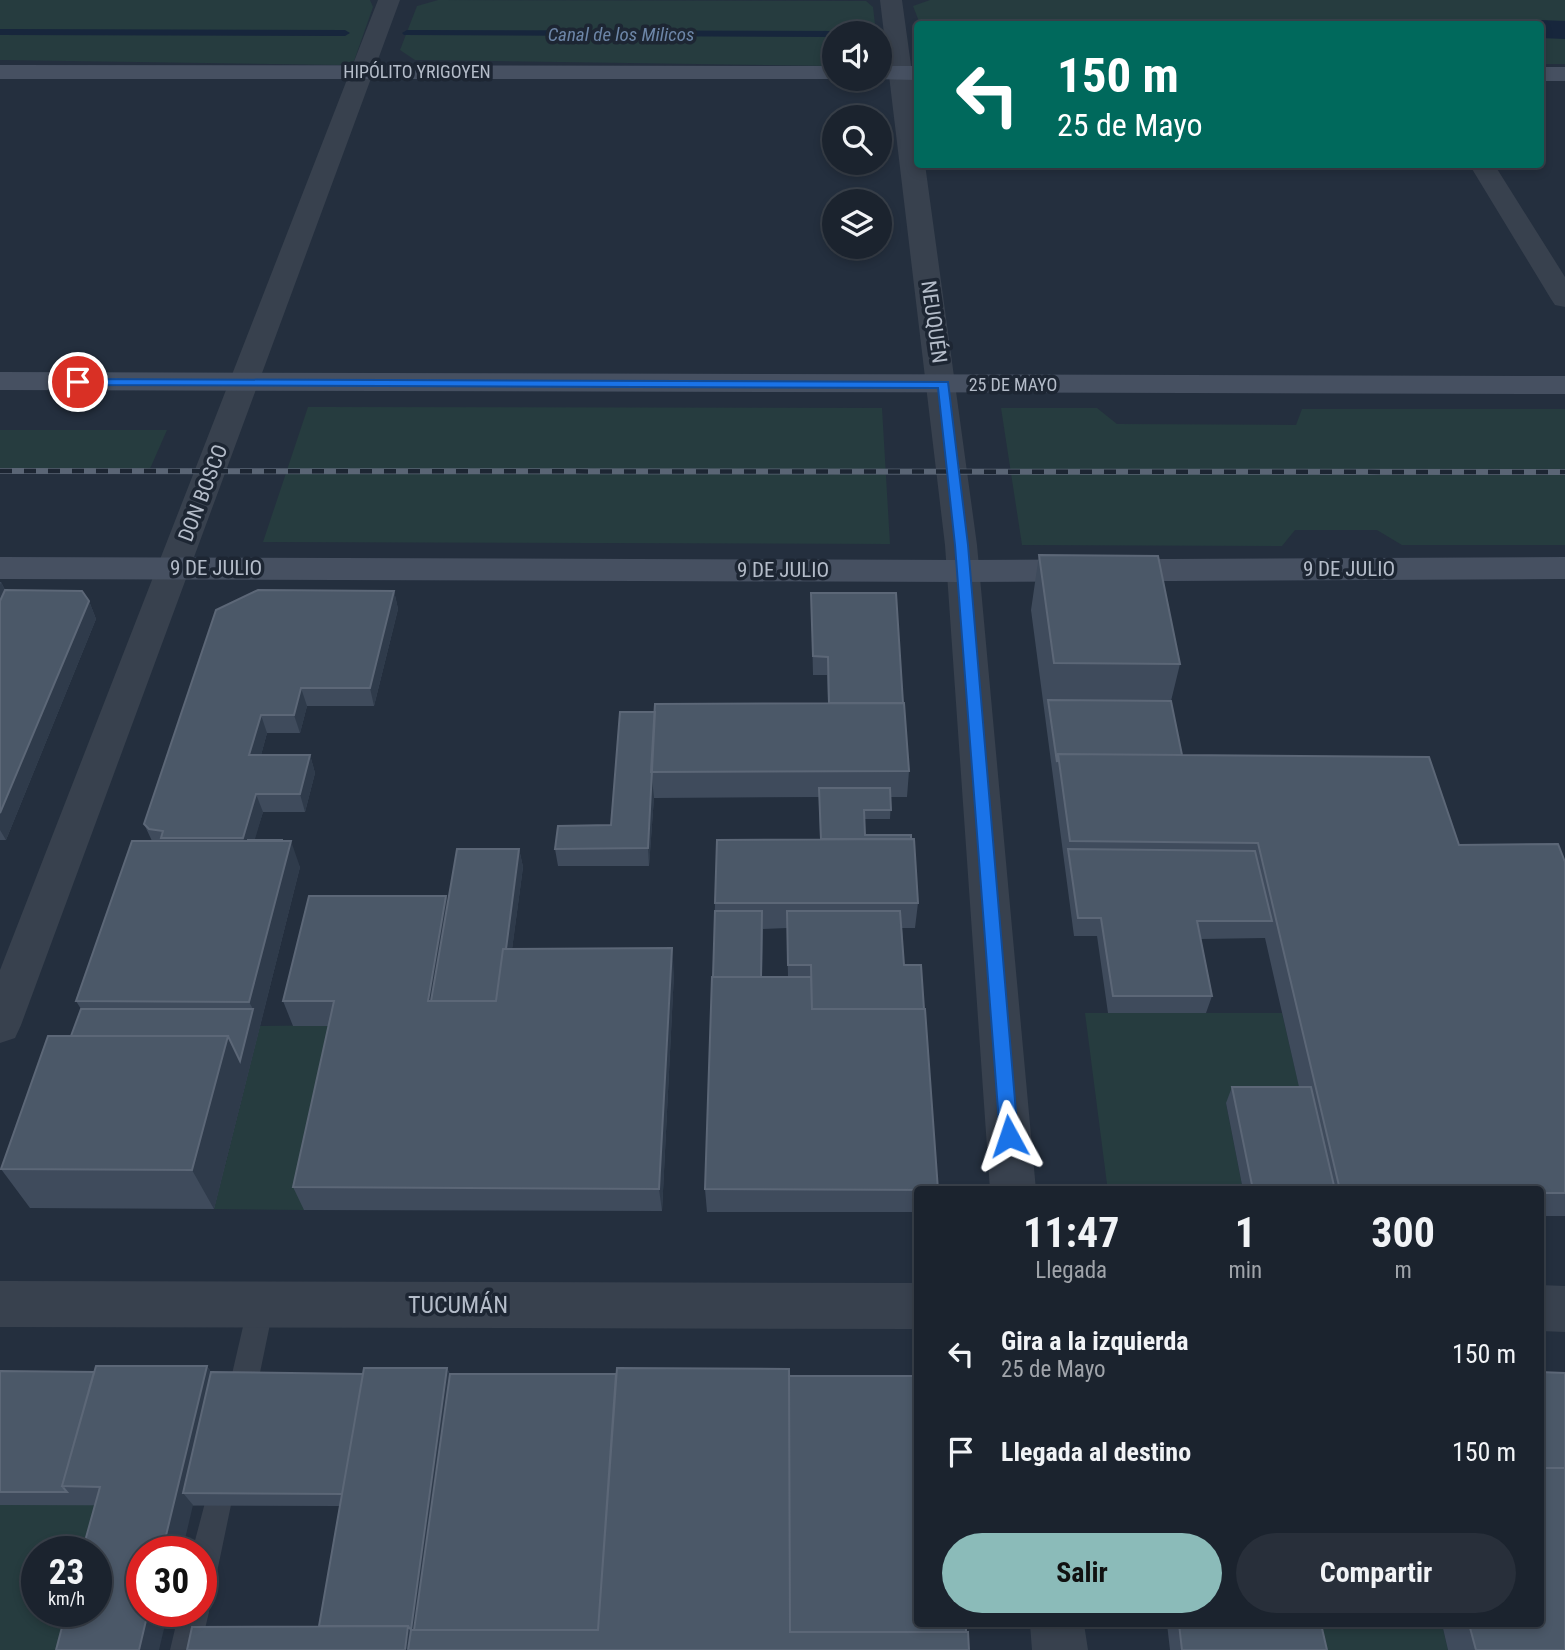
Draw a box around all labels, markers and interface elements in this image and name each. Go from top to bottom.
map controls [822,21,892,259]
button: sound [822,21,892,91]
water label: Canal de los Milicos [548,23,694,46]
text: 150 m [1057,47,1179,104]
icon: left [942,49,1033,140]
street label: HIPÓLITO YRIGOYEN [343,61,491,82]
button: search [822,105,892,175]
text: 25 de Mayo [1057,106,1203,144]
button: layers [822,189,892,259]
street label: NEUQUÉN [916,279,952,365]
pin [48,352,108,412]
icon: arrive [59,363,97,401]
street label: 25 DE MAYO [969,374,1057,395]
street label: DON BOSCO [174,441,232,545]
street label: 9 DE JULIO [170,556,262,580]
street label: 9 DE JULIO [1303,557,1395,581]
street label: 9 DE JULIO [737,558,829,582]
position arrow [972,1099,1046,1173]
text: 11:47 [1023,1208,1119,1257]
text: 1 [1235,1208,1256,1257]
text: 300 [1371,1208,1435,1257]
text: Llegada [1035,1257,1107,1284]
text: min [1228,1257,1262,1284]
text: m [1394,1257,1412,1284]
street label: TUCUMÁN [408,1291,508,1319]
text: Gira a la izquierda [1001,1326,1189,1356]
icon: left [942,1335,980,1373]
text: 150 m [1452,1339,1516,1369]
text: 25 de Mayo [1001,1356,1106,1383]
icon: arrive [942,1433,980,1471]
text: Llegada al destino [1001,1437,1191,1467]
text: 150 m [1452,1437,1516,1467]
button: Salir [942,1533,1222,1613]
button: Compartir [1236,1533,1516,1613]
speed limit sign: 30 [126,1536,217,1627]
text: 23 [49,1552,84,1593]
text: km/h [48,1588,85,1609]

